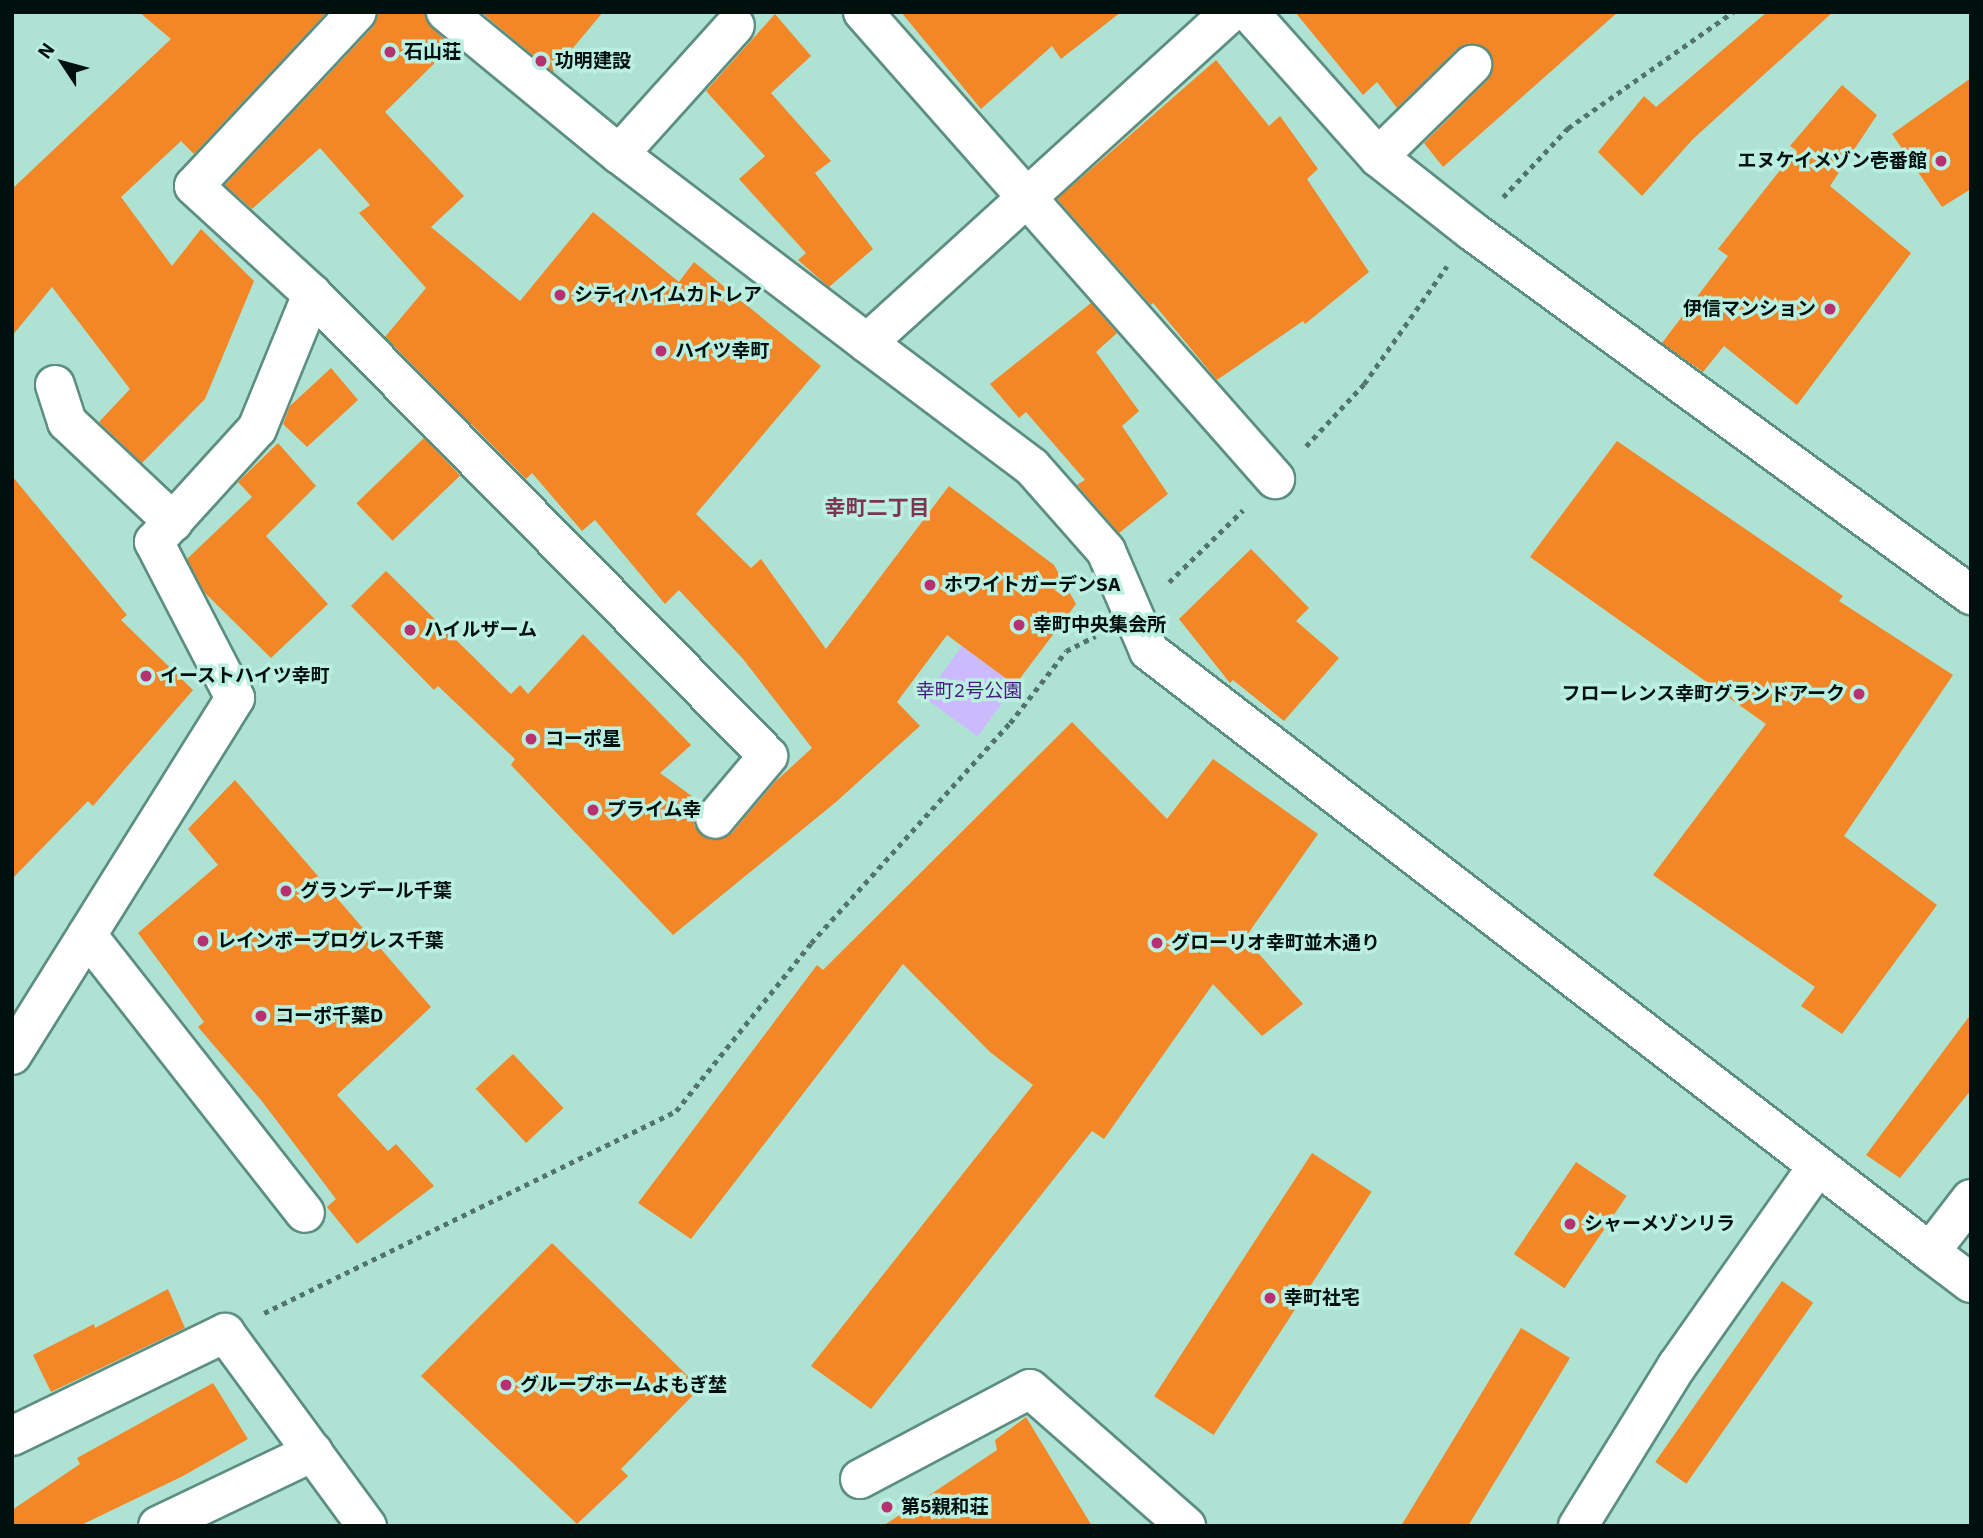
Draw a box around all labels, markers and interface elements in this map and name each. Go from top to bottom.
north arrow [28,28,98,98]
text: N [32,38,60,63]
place label: 石山荘 [404,41,461,63]
marker: 石山荘 [382,44,398,60]
place label: 功明建設 [555,50,631,72]
marker: 功明建設 [533,53,549,69]
place label: エヌケイメゾン壱番館 [1737,150,1927,172]
marker: エヌケイメゾン壱番館 [1933,153,1949,169]
place label: シティハイムカトレア [574,284,764,306]
marker: シティハイムカトレア [552,287,568,303]
place label: 伊信マンション [1683,298,1816,320]
marker: 伊信マンション [1822,301,1838,317]
place label: ハイツ幸町 [675,340,770,362]
marker: ハイツ幸町 [653,343,669,359]
district label: 幸町二丁目 [825,494,929,520]
place label: ホワイトガーデンSA [944,574,1121,596]
marker: ホワイトガーデンSA [922,577,938,593]
place label: 幸町中央集会所 [1033,614,1166,636]
marker: 幸町中央集会所 [1011,617,1027,633]
place label: ハイルザーム [424,619,538,641]
marker: ハイルザーム [402,622,418,638]
place label: イーストハイツ幸町 [160,665,331,687]
marker: イーストハイツ幸町 [138,668,154,684]
park label: 幸町2号公園 [916,680,1022,702]
place label: フローレンス幸町グランドアーク [1561,683,1845,705]
marker: フローレンス幸町グランドアーク [1851,686,1867,702]
place label: コーポ星 [545,728,621,750]
marker: コーポ星 [523,731,539,747]
place label: プライム幸 [607,799,702,821]
marker: プライム幸 [585,802,601,818]
place label: グランデール千葉 [300,880,452,902]
marker: グランデール千葉 [278,883,294,899]
place label: レインボープログレス千葉 [217,930,445,952]
place label: グローリオ幸町並木通り [1171,932,1380,954]
marker: レインボープログレス千葉 [195,933,211,949]
marker: グローリオ幸町並木通り [1149,935,1165,951]
place label: コーポ千葉D [275,1005,383,1027]
marker: コーポ千葉D [253,1008,269,1024]
place label: シャーメゾンリラ [1584,1213,1736,1235]
marker: シャーメゾンリラ [1562,1216,1578,1232]
place label: 幸町社宅 [1284,1287,1360,1309]
marker: 幸町社宅 [1262,1290,1278,1306]
place label: グループホームよもぎ埜 [520,1374,729,1396]
marker: グループホームよもぎ埜 [498,1377,514,1393]
place label: 第5親和荘 [901,1496,988,1518]
marker: 第5親和荘 [879,1499,895,1515]

